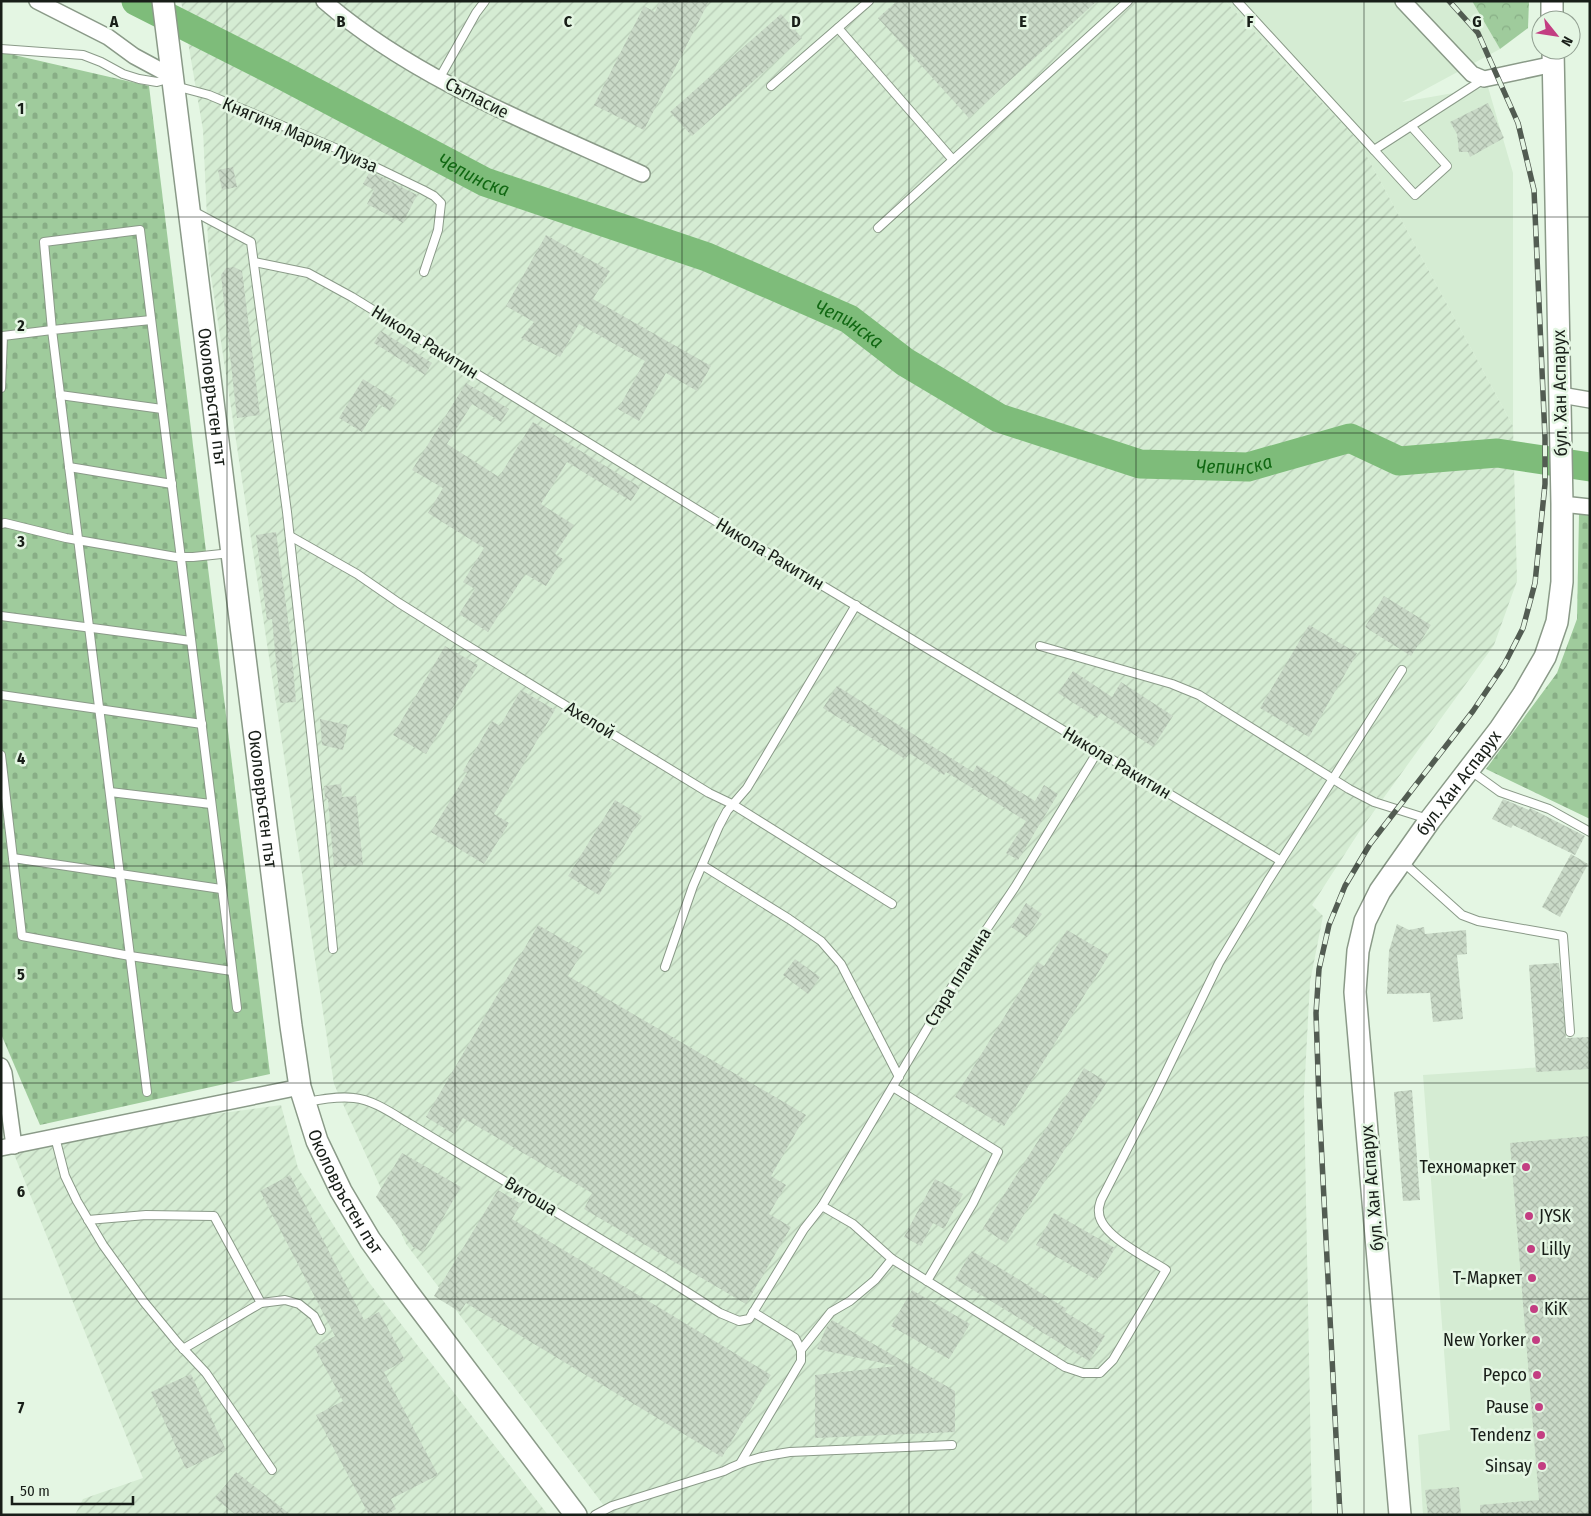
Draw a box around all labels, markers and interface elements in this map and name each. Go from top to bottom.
north arrow [1531,10,1581,60]
text: A [109,12,119,31]
text: B [337,12,346,31]
text: C [564,12,573,31]
text: D [791,12,801,31]
text: E [1019,12,1027,31]
text: F [1246,12,1254,31]
text: G [1472,12,1482,31]
text: N [1557,33,1576,49]
street label: Съгласие [442,73,513,123]
street label: Княгиня Мария Луиза [219,92,381,178]
text: 1 [18,99,24,118]
water label: Чепинска [434,148,512,201]
water label: Чепинска [812,295,888,353]
street label: Никола Ракитин [367,300,483,384]
text: 2 [16,316,25,335]
street label: Околовръстен път [193,327,232,468]
street label: бул. Хан Аспарух [1548,329,1572,457]
water label: Чепинска [1196,450,1275,479]
street label: Никола Ракитин [712,513,828,595]
text: 3 [16,532,25,551]
street label: Ахелой [561,697,619,743]
street label: Никола Ракитин [1059,722,1175,804]
street label: бул. Хан Аспарух [1411,726,1506,840]
street label: Околовръстен път [243,729,282,870]
text: 4 [17,749,25,768]
street label: Стара планина [920,923,996,1030]
text: 5 [17,965,25,984]
street label: бул. Хан Аспарух [1356,1124,1388,1252]
street label: Околовръстен път [303,1127,388,1259]
place label: Техномаркет [1420,1156,1517,1178]
marker: Техномаркет [1520,1161,1532,1173]
street label: Витоша [501,1172,561,1220]
text: 6 [17,1182,25,1201]
place label: JYSK [1539,1205,1571,1227]
marker: JYSK [1523,1210,1535,1222]
place label: Lilly [1541,1238,1571,1260]
marker: Lilly [1525,1243,1537,1255]
place label: Т-Маркет [1453,1267,1523,1289]
marker: Т-Маркет [1526,1272,1538,1284]
place label: KiK [1544,1298,1568,1320]
marker: KiK [1528,1303,1540,1315]
place label: New Yorker [1443,1329,1527,1351]
marker: New Yorker [1530,1334,1542,1346]
place label: Pepco [1483,1364,1527,1386]
marker: Pepco [1531,1369,1543,1381]
place label: Pause [1486,1396,1529,1418]
text: 7 [18,1398,25,1417]
marker: Pause [1533,1401,1545,1413]
place label: Tendenz [1470,1424,1531,1446]
marker: Tendenz [1535,1429,1547,1441]
place label: Sinsay [1485,1455,1532,1477]
marker: Sinsay [1536,1460,1548,1472]
scale bar [12,1474,134,1506]
text: 50 m [20,1482,50,1500]

